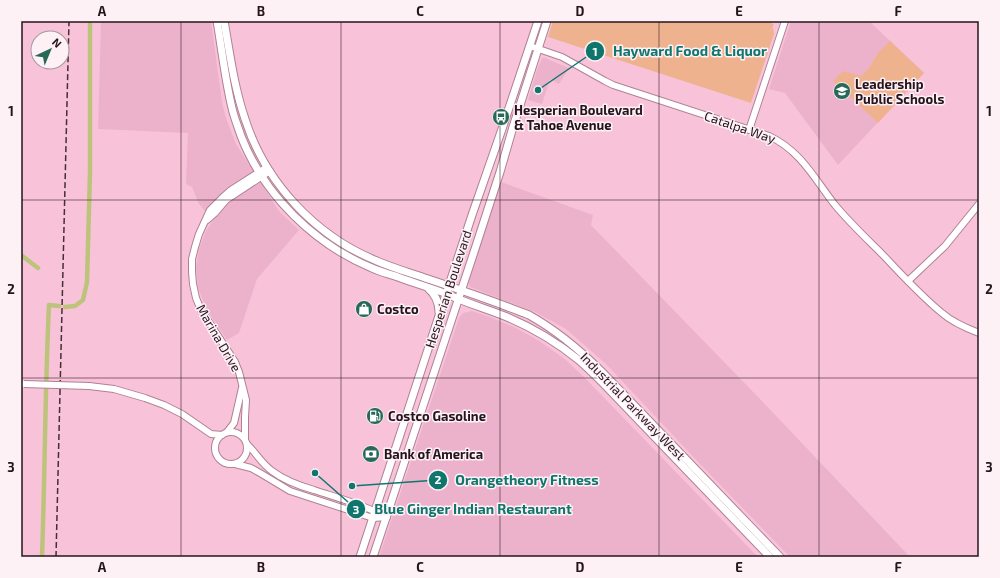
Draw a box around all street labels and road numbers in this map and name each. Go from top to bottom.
street label: Catalpa Way [702,107,778,147]
street label: Hesperian Boulevard [421,228,475,350]
street label: Marina Drive [193,301,245,375]
street label: Industrial Parkway West [577,349,689,463]

